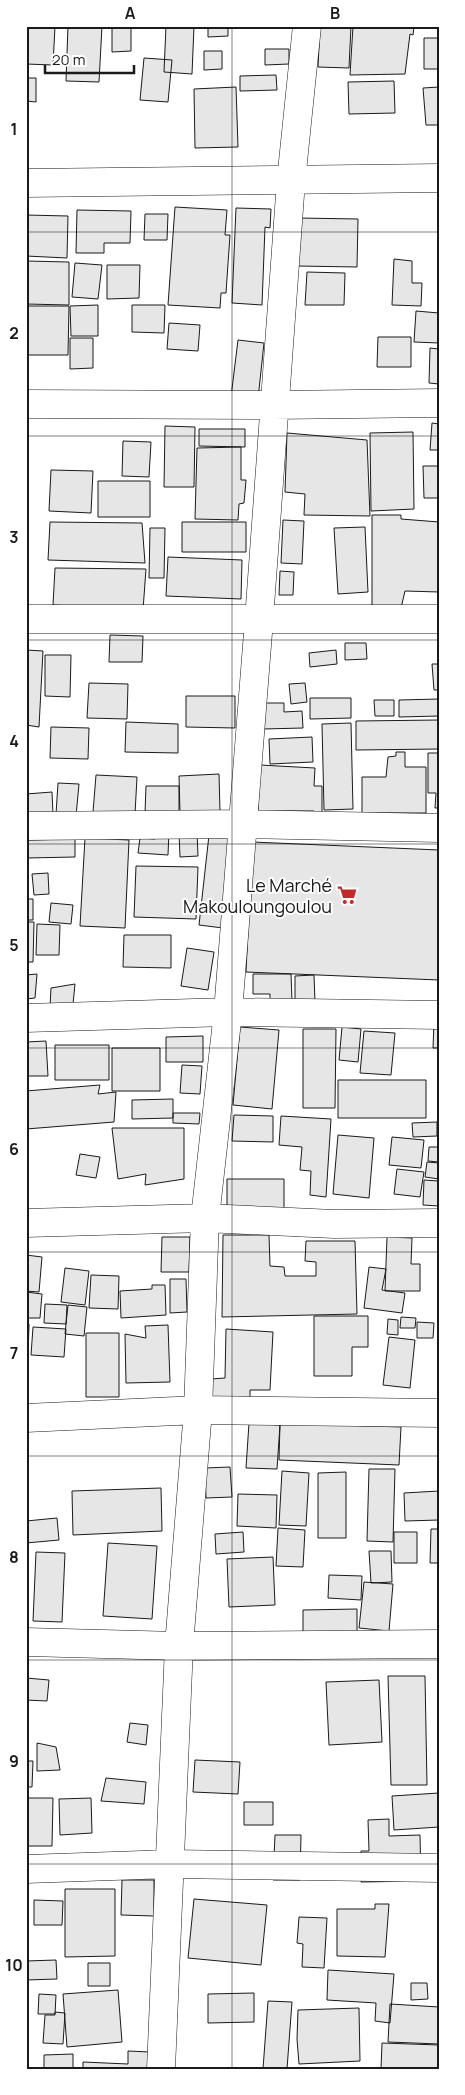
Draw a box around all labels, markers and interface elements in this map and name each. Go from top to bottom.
text: A [125,2,136,24]
text: B [330,2,340,24]
scale bar [45,42,134,74]
text: 20 m [52,49,85,70]
text: 1 [10,118,18,140]
text: 2 [9,322,19,344]
text: 3 [9,526,19,548]
text: 4 [9,730,19,752]
place label: Le Marché Makouloungoulou [183,873,332,918]
supermarket icon: Le Marché Makouloungoulou [336,884,358,906]
text: 5 [9,934,19,956]
text: 6 [9,1138,19,1160]
text: 7 [10,1342,18,1364]
text: 8 [9,1546,19,1568]
text: 9 [9,1750,19,1772]
text: 10 [5,1954,23,1976]

